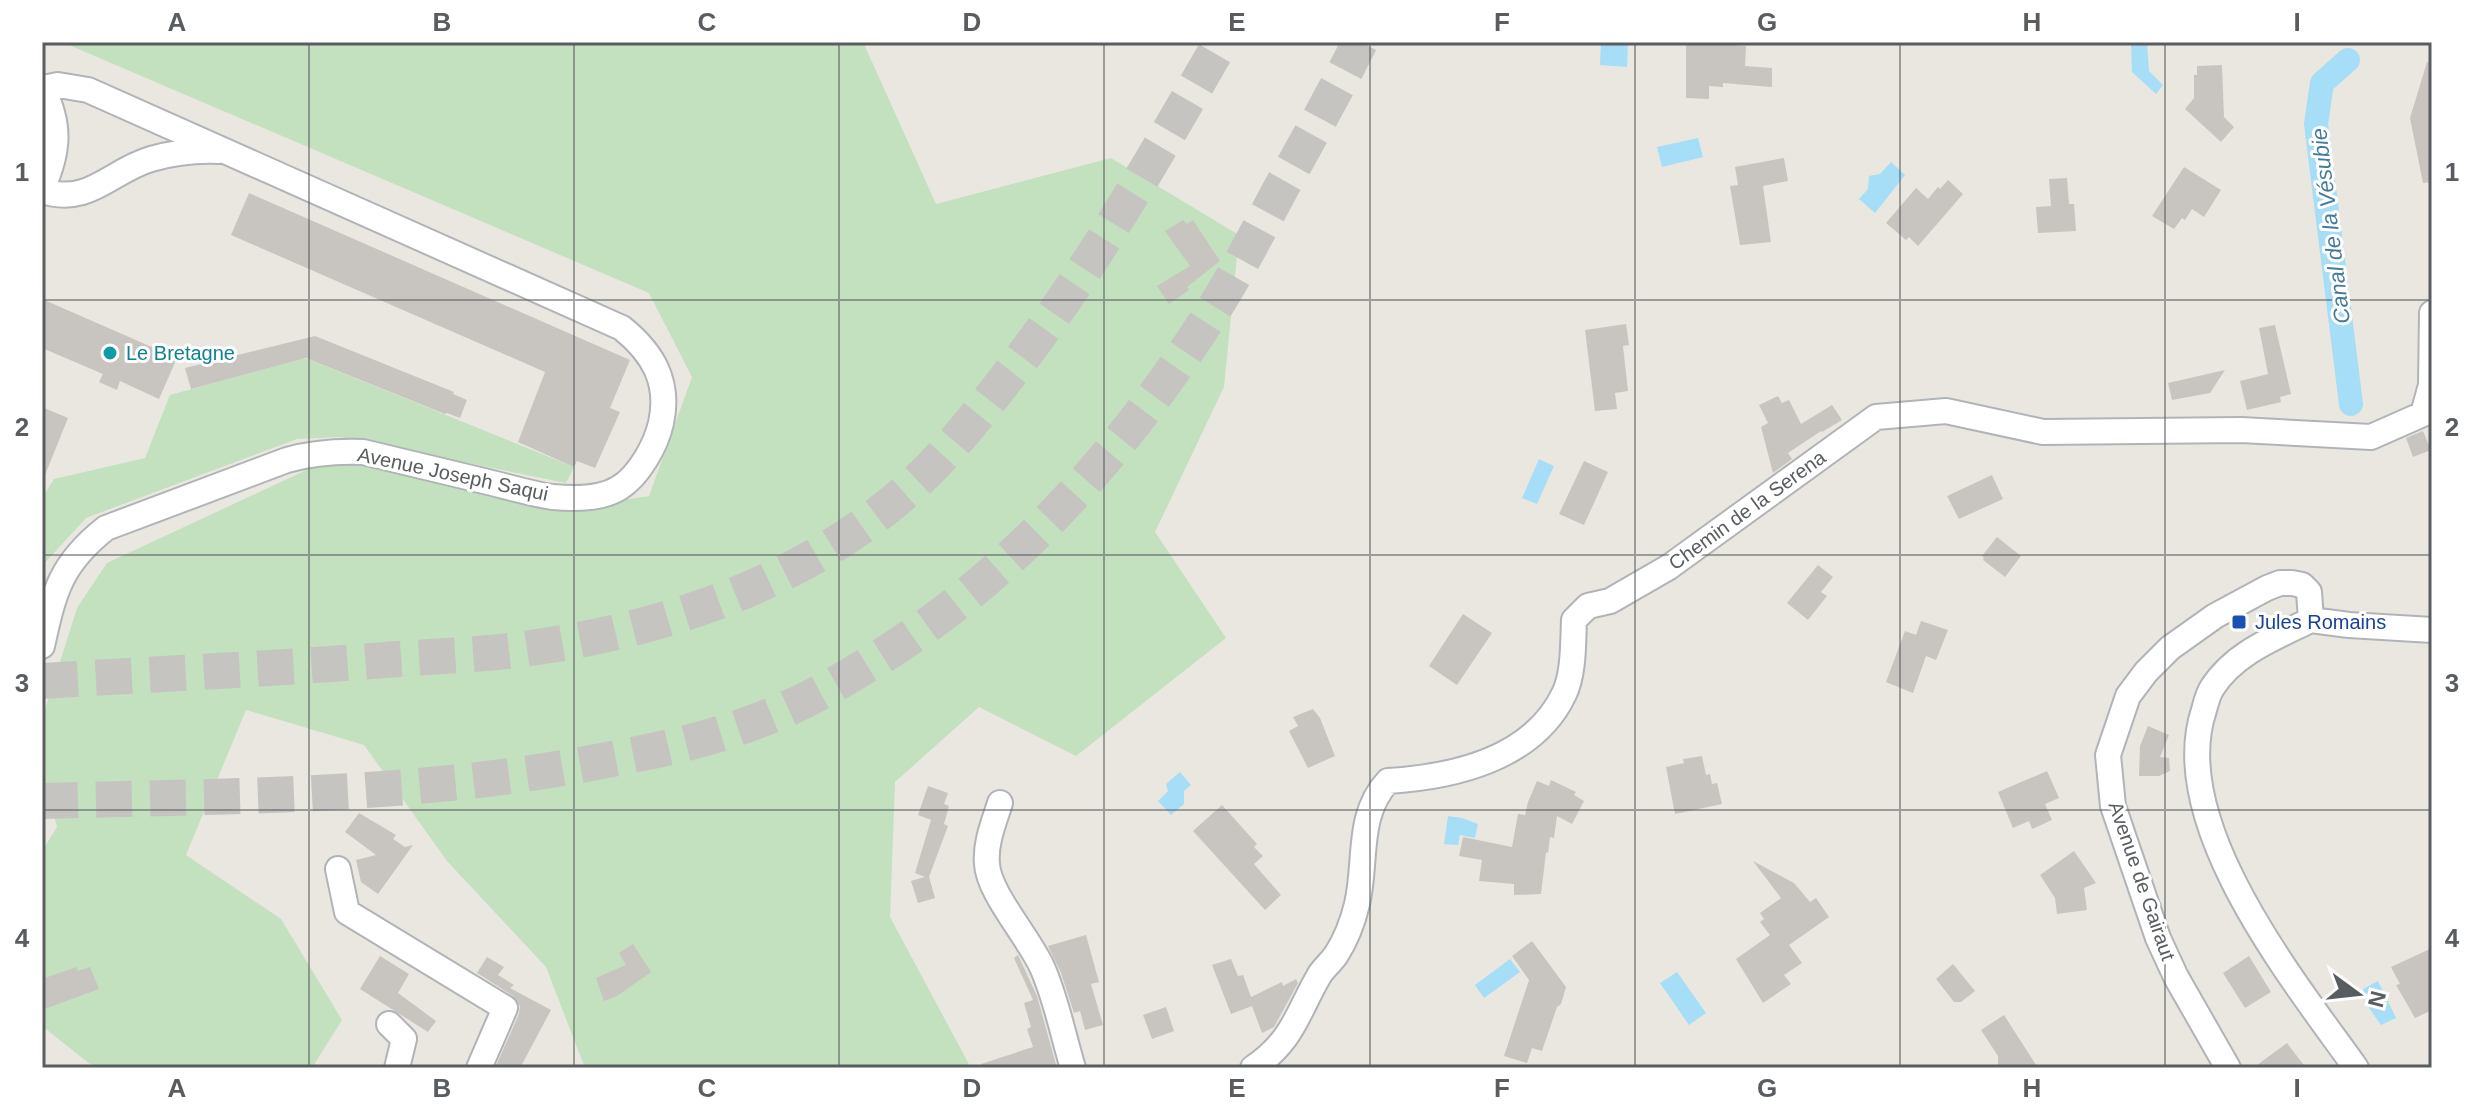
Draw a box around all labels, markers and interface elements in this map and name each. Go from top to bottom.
text: A [168,7,187,37]
text: B [433,7,451,37]
text: C [698,7,717,37]
text: D [963,7,981,37]
text: E [1228,7,1246,37]
text: F [1494,7,1510,37]
text: G [1757,7,1777,37]
text: H [2023,7,2041,37]
text: I [2293,7,2301,37]
water label: Canal de la Vésubie [2306,127,2355,325]
text: 1 [15,157,29,187]
text: 1 [2445,157,2459,187]
place label: Le Bretagne [126,342,235,364]
marker: Le Bretagne [101,344,119,362]
text: 2 [15,412,29,442]
text: 2 [2445,412,2459,442]
street label: Avenue Joseph Saqui [356,443,550,505]
street label: Chemin de la Serena [1665,445,1830,574]
place label: Jules Romains [2255,611,2386,633]
marker: Jules Romains [2230,613,2248,631]
text: 3 [15,668,29,698]
text: 3 [2445,668,2459,698]
street label: Avenue de Gairaut [2105,799,2180,964]
text: 4 [15,923,30,953]
text: 4 [2445,923,2460,953]
north arrow [2318,954,2398,1034]
text: N [2363,988,2391,1010]
text: A [168,1073,187,1103]
text: B [433,1073,451,1103]
text: C [698,1073,717,1103]
text: D [963,1073,981,1103]
text: E [1228,1073,1246,1103]
text: F [1494,1073,1510,1103]
text: G [1757,1073,1777,1103]
text: H [2023,1073,2041,1103]
text: I [2293,1073,2301,1103]

